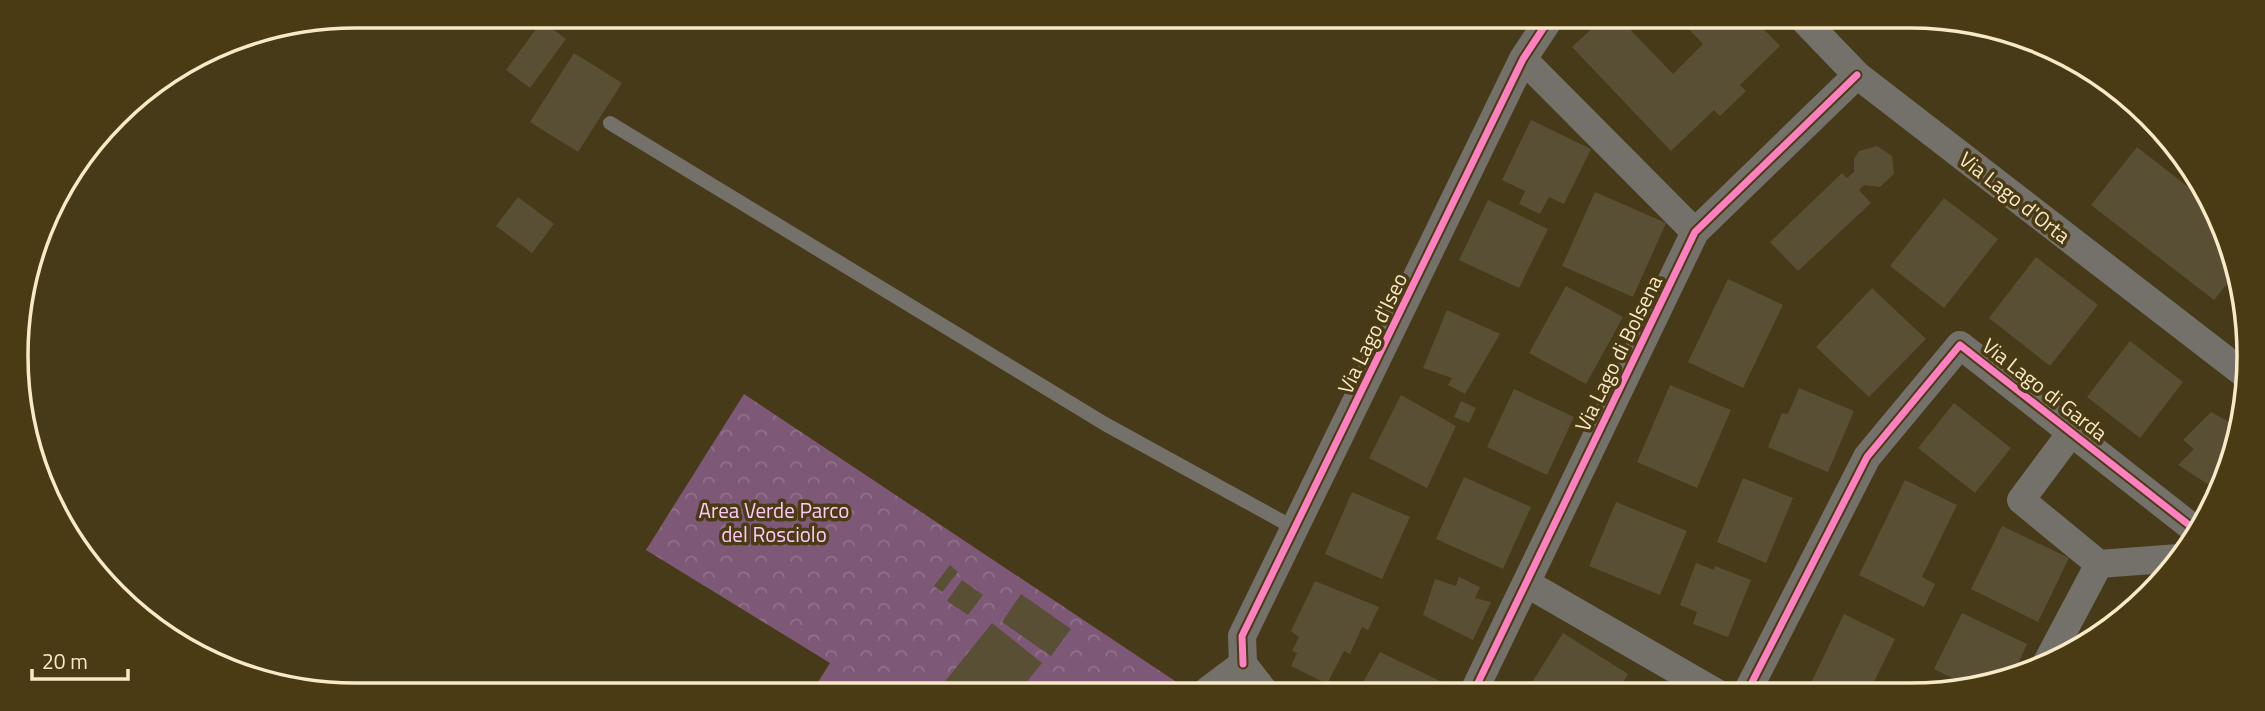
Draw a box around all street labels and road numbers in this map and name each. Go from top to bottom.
street label: Via Lago d'Orta [1953,143,2078,251]
street label: Via Lago d'Iseo [1329,267,1415,399]
street label: Via Lago di Bolsena [1566,269,1670,437]
street label: Via Lago di Garda [1975,330,2115,449]

